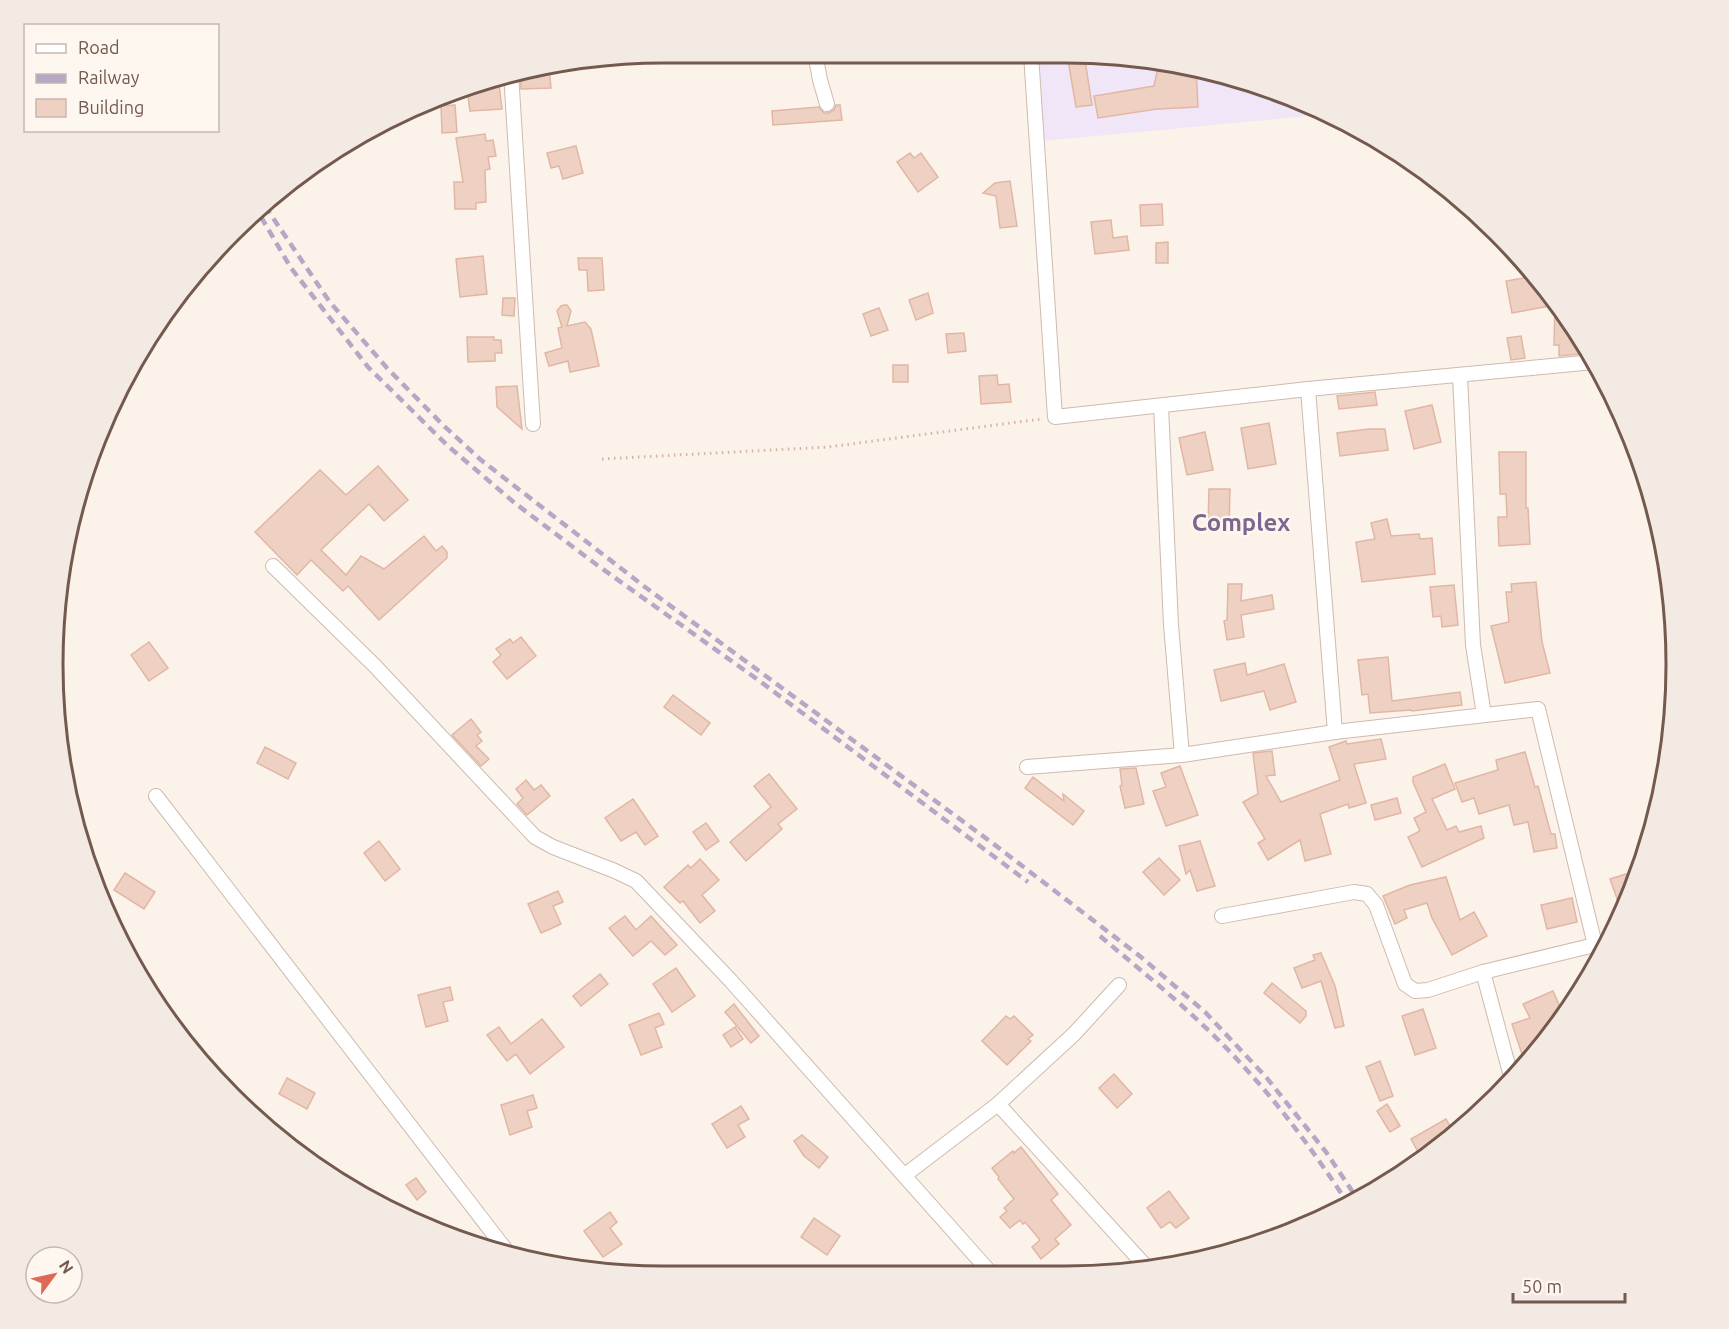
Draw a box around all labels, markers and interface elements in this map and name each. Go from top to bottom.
legend [24,24,219,132]
text: Road [78,37,120,57]
text: Railway [78,67,140,87]
text: Building [78,97,144,117]
district label: Complex [1192,509,1290,536]
north arrow [24,1245,84,1305]
text: N [56,1257,77,1277]
scale bar [1513,1266,1626,1304]
text: 50 m [1522,1276,1562,1296]

